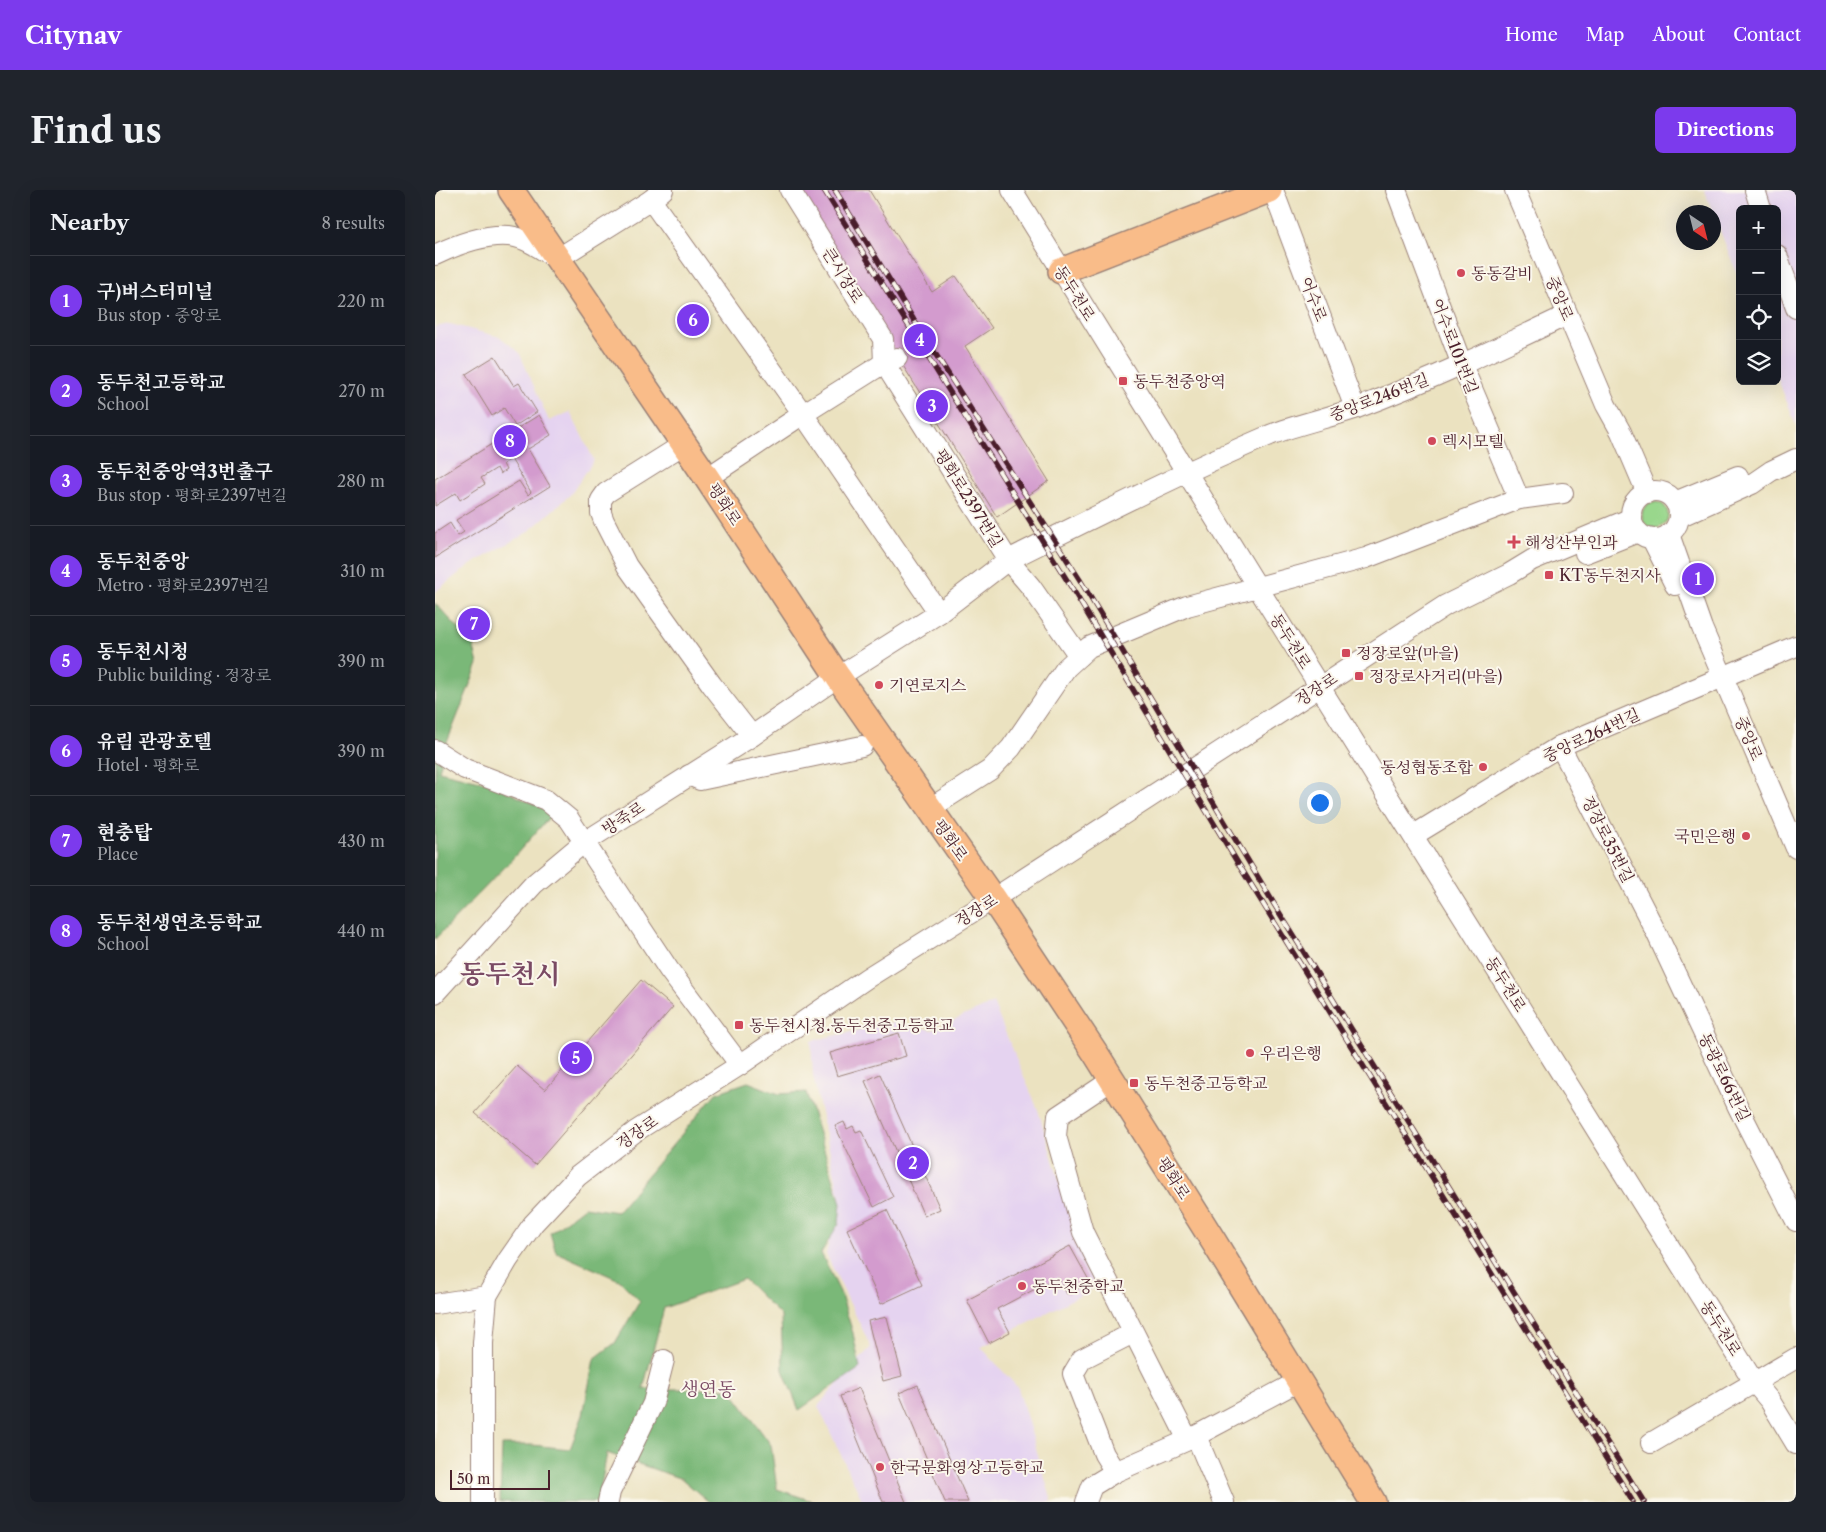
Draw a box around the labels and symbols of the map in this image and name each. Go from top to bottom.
north arrow [1676,205,1721,250]
street label: 큰시장로 [818,243,868,307]
street label: 동두천로 [1050,261,1100,325]
place label: 동동갈비 [1471,263,1533,283]
marker: 동동갈비 [1455,267,1467,279]
street label: 중앙로 [1542,273,1578,324]
street label: 어수로 [1296,274,1332,325]
street label: 어수로101번길 [1428,295,1482,397]
pin: 6 [677,301,709,339]
pin: 4 [904,321,936,359]
street label: 중앙로246번길 [1326,369,1432,425]
place label: 동두천중앙역 [1133,371,1226,391]
marker: 동두천중앙역 [1117,375,1129,387]
pin: 3 [916,387,948,425]
pin: 8 [494,422,526,460]
place label: 렉시모텔 [1442,431,1504,451]
marker: 렉시모텔 [1426,435,1438,447]
street label: 평화로2397번길 [931,445,1007,551]
street label: 평화로 [704,479,746,529]
place label: 해성산부인과 [1525,532,1618,552]
marker: 해성산부인과 [1507,535,1521,549]
pin: 1 [1682,560,1714,598]
place label: KT동두천지사 [1559,565,1661,585]
marker: KT동두천지사 [1543,569,1555,581]
pin: 7 [458,605,490,643]
street label: 동두천로 [1266,609,1316,673]
place label: 정장로앞(마을) [1356,643,1459,663]
marker: 정장로앞(마을) [1340,647,1352,659]
place label: 정장로사거리(마을) [1369,666,1503,686]
street label: 정장로 [1291,668,1341,710]
marker: 정장로사거리(마을) [1353,670,1365,682]
place label: 기연로지스 [889,675,967,695]
marker: 기연로지스 [873,679,885,691]
street label: 중앙로264번길 [1539,704,1643,766]
street label: 중앙로 [1731,713,1767,764]
place label: 동성협동조합 [1380,757,1474,777]
marker: 동성협동조합 [1477,761,1489,773]
your location [1307,790,1333,816]
street label: 정장로35번길 [1578,792,1638,886]
street label: 방죽로 [598,797,648,839]
street label: 평화로 [930,815,973,865]
place label: 국민은행 [1674,826,1736,846]
marker: 국민은행 [1740,830,1752,842]
street label: 정장로 [951,889,1001,931]
street label: 동두천로 [1481,952,1531,1016]
district label: 동두천시 [460,958,560,990]
place label: 동두천시청.동두천중고등학교 [749,1015,954,1035]
marker: 동두천시청.동두천중고등학교 [733,1019,745,1031]
street label: 동광로66번길 [1695,1029,1755,1125]
pin: 5 [560,1039,592,1077]
place label: 우리은행 [1260,1043,1322,1063]
marker: 우리은행 [1244,1047,1256,1059]
place label: 동두천중고등학교 [1144,1073,1268,1093]
marker: 동두천중고등학교 [1128,1077,1140,1089]
street label: 정장로 [612,1110,662,1153]
pin: 2 [897,1144,929,1182]
street label: 평화로 [1153,1153,1195,1203]
place label: 동두천중학교 [1032,1276,1125,1296]
marker: 동두천중학교 [1016,1280,1028,1292]
street label: 동두천로 [1696,1296,1746,1360]
district label: 생연동 [680,1378,736,1401]
place label: 한국문화영상고등학교 [890,1457,1045,1477]
marker: 한국문화영상고등학교 [874,1461,886,1473]
scale bar [450,1467,550,1490]

